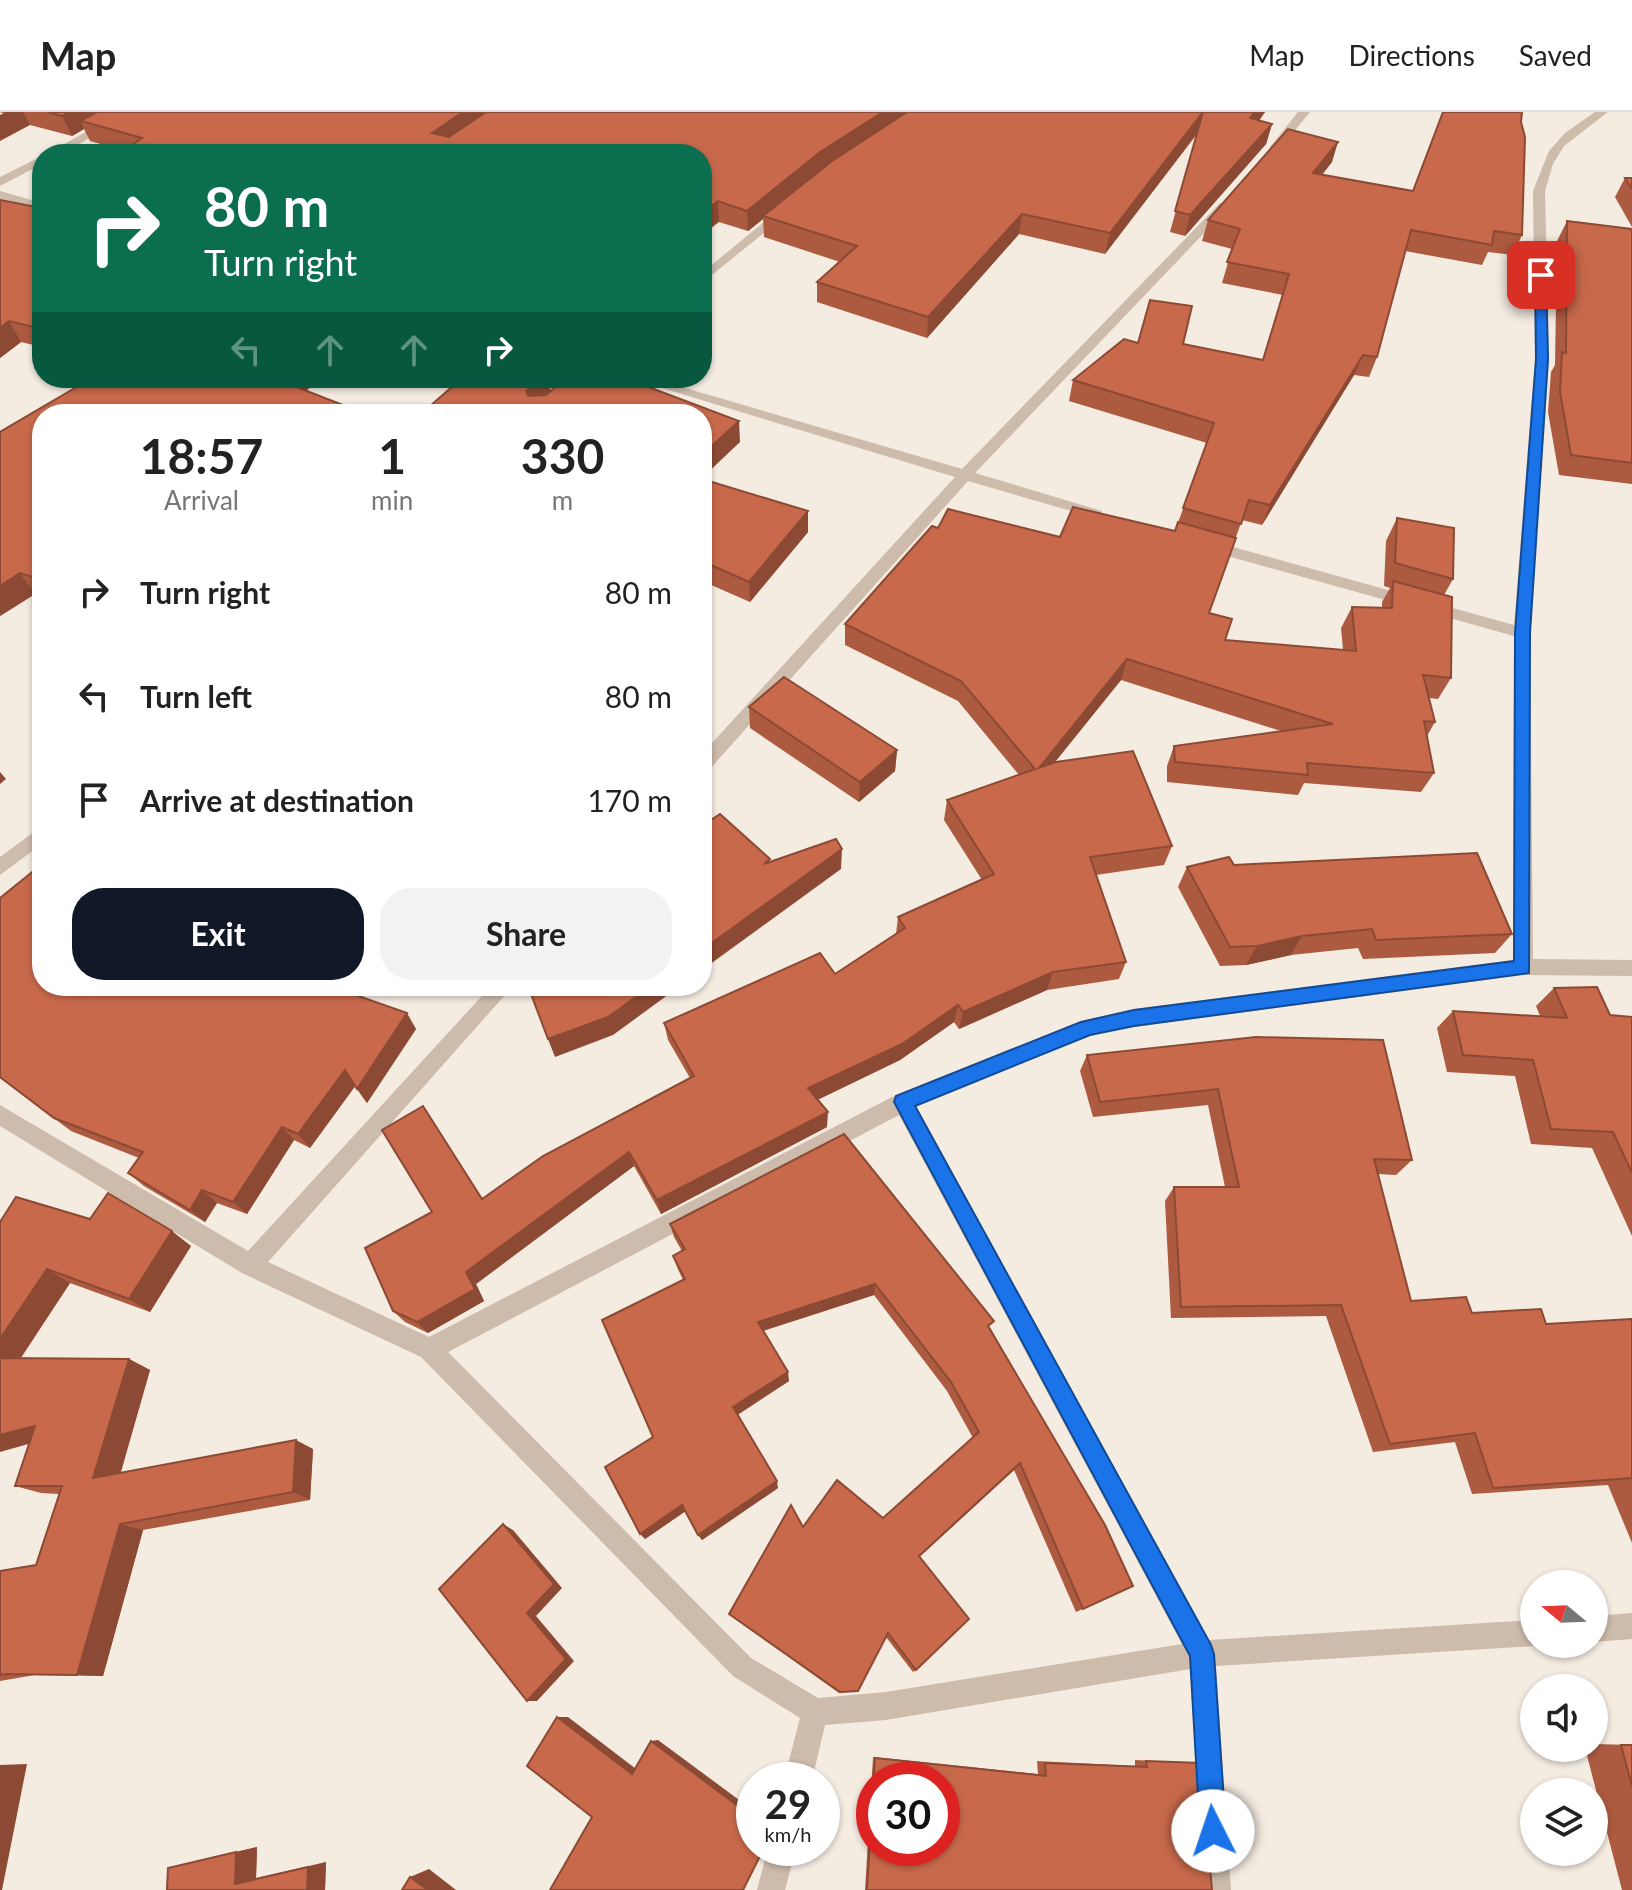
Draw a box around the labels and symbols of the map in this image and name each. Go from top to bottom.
pin [1507,241,1575,309]
north arrow [1520,1570,1608,1658]
speed limit sign: 30 [856,1762,960,1866]
position arrow [1171,1789,1255,1873]

